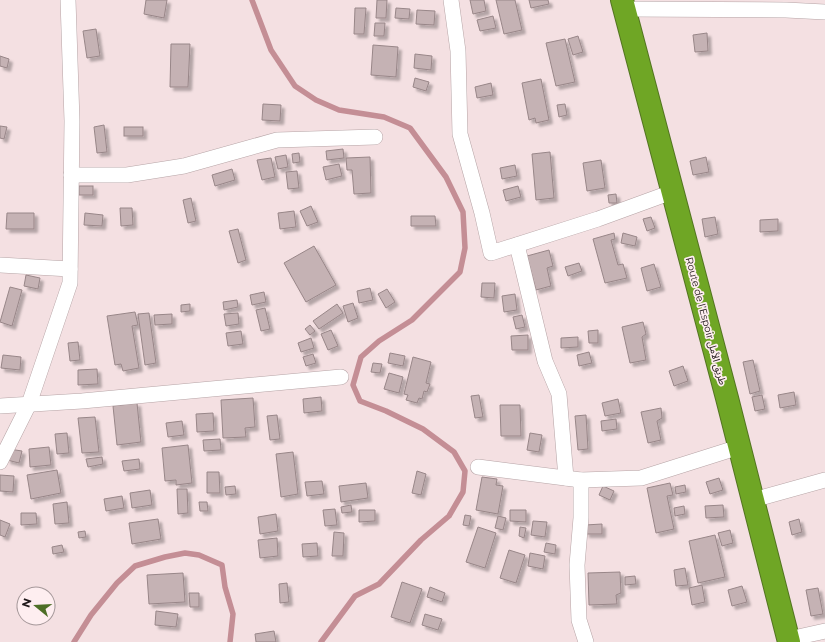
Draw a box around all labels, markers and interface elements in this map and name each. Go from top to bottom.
street label: Route de l’Espoir طريق الأمل [683,256,729,387]
north arrow [16,586,56,626]
text: N [18,597,35,609]

